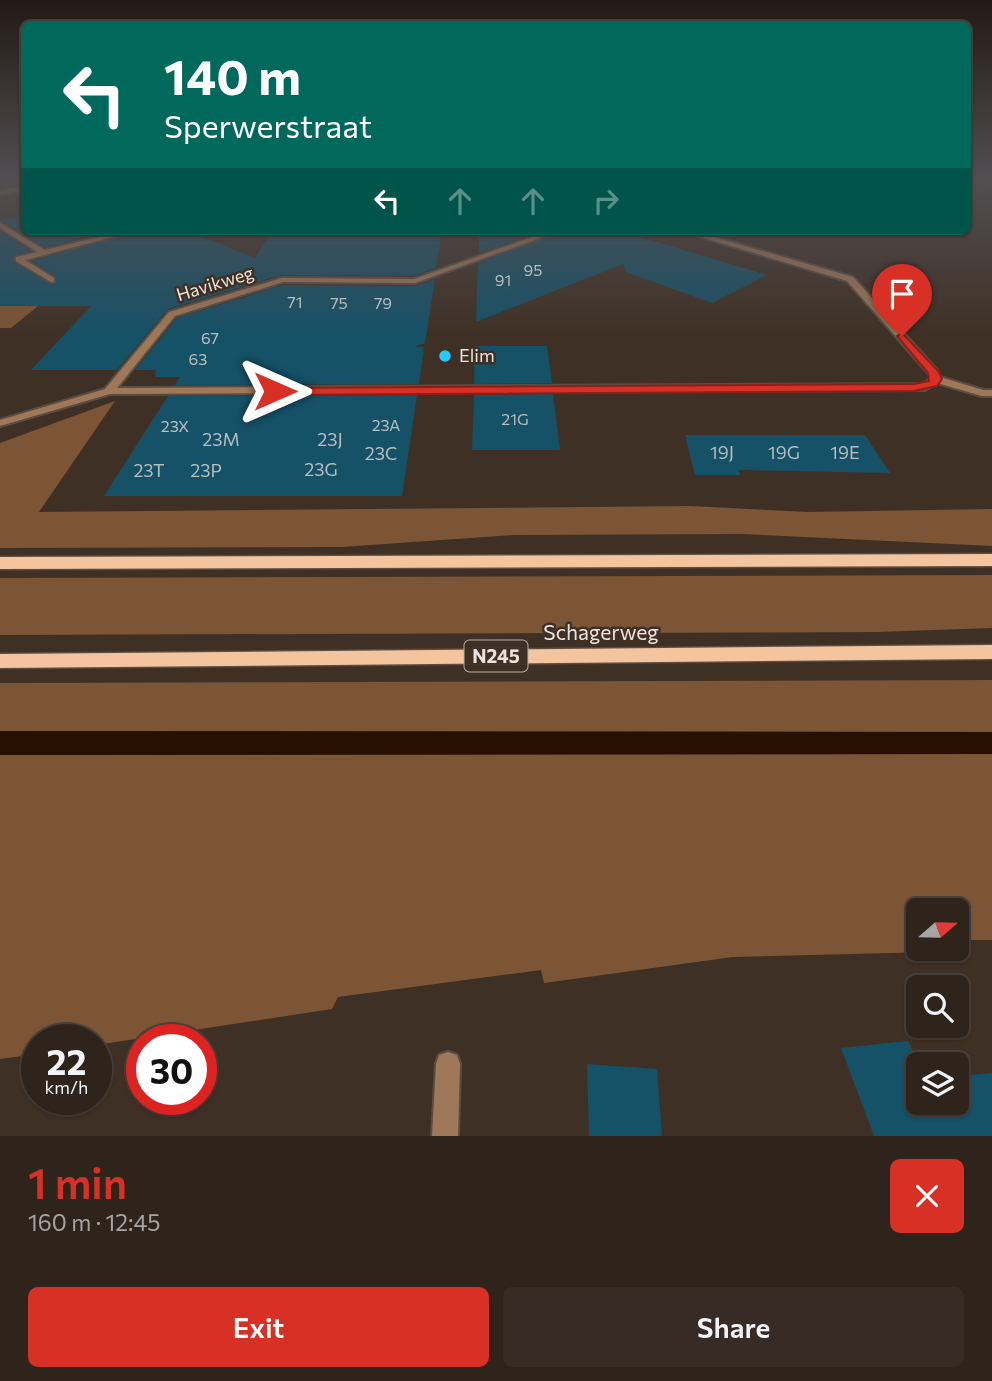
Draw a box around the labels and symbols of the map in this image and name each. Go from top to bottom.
house number: 95 [524,260,542,279]
street label: Havikweg [173,261,256,305]
pin [872,264,932,336]
house number: 91 [495,270,511,289]
house number: 71 [287,292,303,311]
house number: 75 [330,293,348,312]
house number: 79 [374,293,392,312]
house number: 67 [201,328,219,347]
place label: Elim [459,344,495,366]
marker: Elim [437,348,453,364]
house number: 63 [189,349,207,368]
position arrow [238,354,312,428]
house number: 21G [501,409,529,428]
house number: 23A [372,415,400,434]
house number: 23X [161,416,189,435]
house number: 23M [202,428,240,450]
house number: 23J [317,428,343,450]
house number: 19J [710,441,734,463]
house number: 19G [768,441,800,463]
house number: 19E [830,441,860,463]
house number: 23C [365,442,397,464]
house number: 23G [304,458,338,480]
house number: 23T [133,459,165,481]
house number: 23P [190,459,222,481]
street label: Schagerweg [543,619,659,644]
road number: N245 [464,640,528,671]
north arrow [906,898,970,961]
speed limit sign: 30 [126,1024,217,1115]

